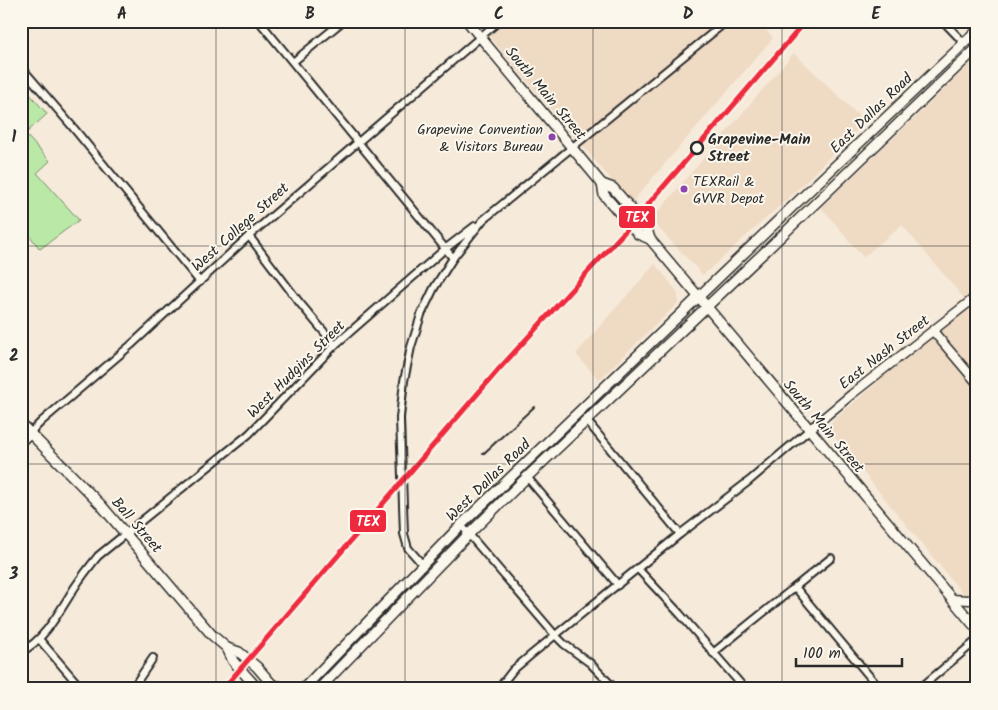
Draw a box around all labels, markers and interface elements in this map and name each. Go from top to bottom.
text: A [117,2,127,27]
text: B [305,2,315,27]
text: C [494,2,504,27]
text: D [683,2,694,27]
text: E [872,2,882,27]
street label: South Main Street [499,41,592,146]
street label: East Dallas Road [825,67,919,160]
place label: Grapevine Convention & Visitors Bureau [417,119,543,158]
text: 1 [12,125,17,150]
place label: Grapevine-Main Street [708,128,810,169]
marker: Grapevine Convention & Visitors Bureau [547,132,557,142]
marker: Grapevine-Main Street [690,141,704,155]
place label: TEXRail & GVVR Depot [693,171,765,210]
street label: West College Street [186,177,295,278]
marker: TEXRail & GVVR Depot [679,184,689,194]
line badge: TEX [618,205,656,229]
text: TEX [625,207,650,229]
street label: East Nash Street [834,309,935,396]
street label: West Hudgins Street [242,315,351,424]
text: 2 [9,344,19,369]
street label: South Main Street [777,374,870,479]
street label: West Dallas Road [441,433,537,528]
street label: Ball Street [105,492,168,559]
line badge: TEX [349,509,387,533]
text: TEX [356,511,381,533]
text: 3 [9,562,19,587]
scale bar [796,635,902,667]
text: 100 m [803,642,841,666]

